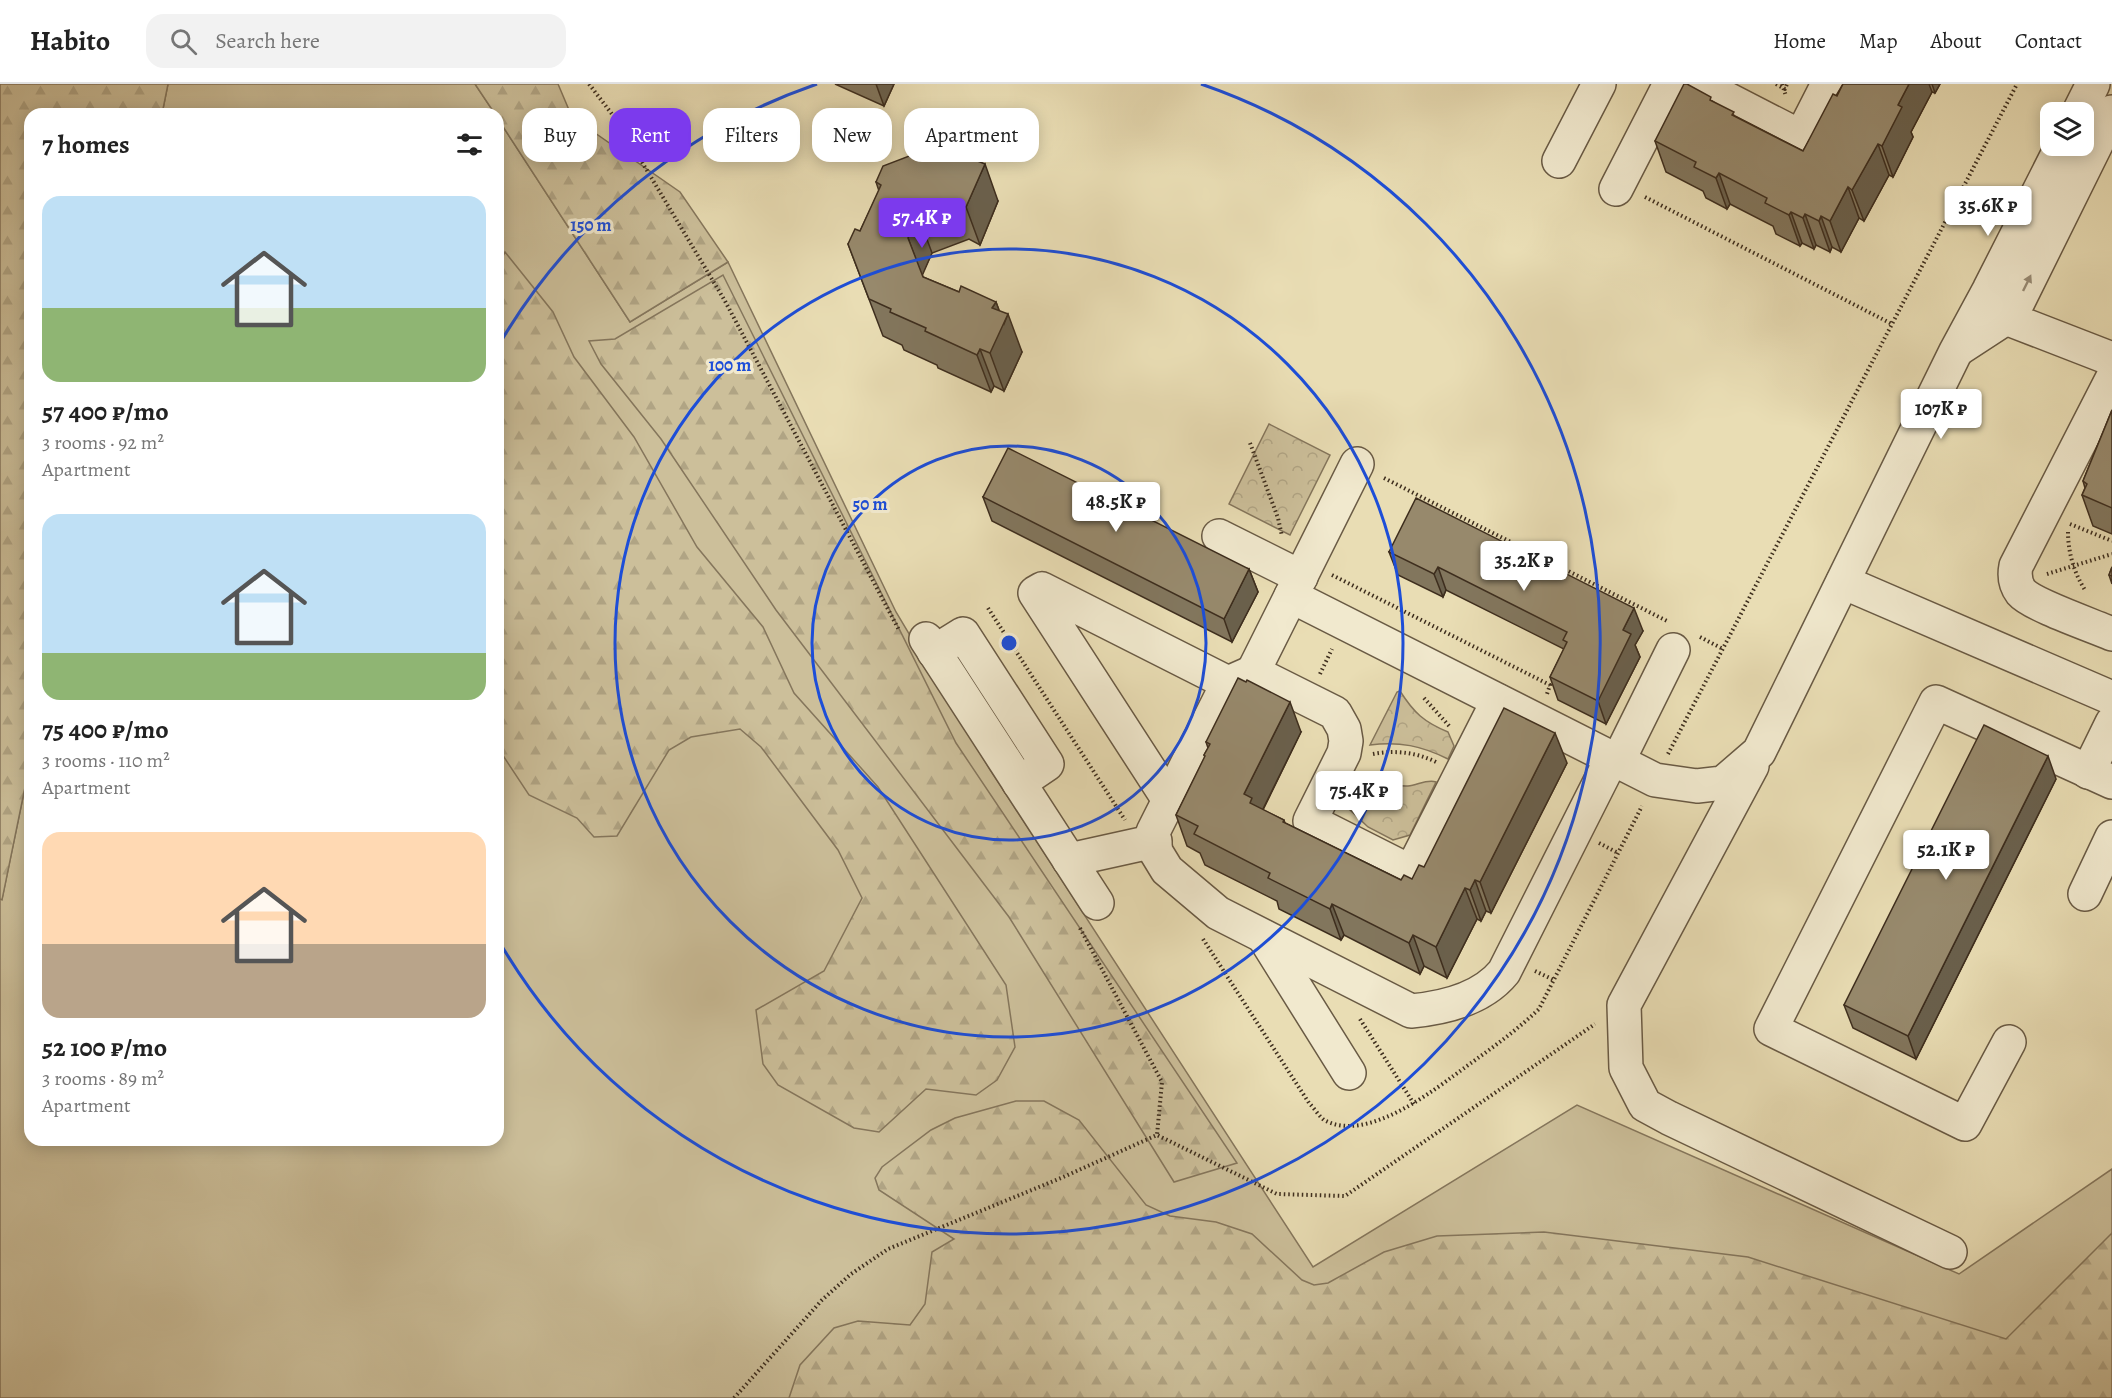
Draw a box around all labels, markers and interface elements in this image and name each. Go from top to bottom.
search box [146,14,566,68]
text: Habito [30,22,110,60]
icon: search [167,25,200,58]
text: Search here [215,26,320,56]
text: Home [1773,27,1826,55]
text: Map [1859,27,1897,55]
text: About [1930,27,1982,55]
text: Contact [2015,27,2082,55]
map controls [2040,102,2094,156]
button: layers [2040,102,2094,156]
chip: Buy [522,108,597,162]
chip: Rent [609,108,691,162]
chip: Filters [703,108,800,162]
chip: New [812,108,892,162]
chip: Apartment [904,108,1039,162]
text: 7 homes [42,127,130,162]
icon: filters [453,128,486,161]
pin: 35.6K ₽ [1933,186,2043,237]
text: 35.6K ₽ [1959,192,2017,219]
pin: 57.4K ₽ [867,198,977,249]
text: 57.4K ₽ [893,204,951,231]
text: 150 m [570,213,612,237]
icon: home [210,235,318,343]
one-way arrow [2023,275,2032,292]
text: 100 m [709,353,751,377]
pin: 107K ₽ [1892,389,1990,440]
text: 57 400 ₽/mo [42,394,169,429]
text: 107K ₽ [1915,395,1967,422]
text: 3 rooms · 92 m² [42,429,164,456]
text: Apartment [42,456,131,483]
pin: 48.5K ₽ [1061,482,1171,533]
text: 48.5K ₽ [1086,488,1146,515]
text: 50 m [853,492,887,516]
pin: 35.2K ₽ [1469,541,1579,592]
text: 35.2K ₽ [1494,547,1554,574]
icon: home [210,553,318,661]
centre of rings [999,633,1019,653]
text: 75 400 ₽/mo [42,712,169,747]
text: 3 rooms · 110 m² [42,747,170,774]
pin: 75.4K ₽ [1304,771,1414,822]
text: Apartment [42,774,131,801]
text: 75.4K ₽ [1330,777,1388,804]
pin: 52.1K ₽ [1891,830,2001,881]
text: 52.1K ₽ [1917,836,1975,863]
icon: home [210,871,318,979]
text: 52 100 ₽/mo [42,1030,167,1065]
text: 3 rooms · 89 m² [42,1065,164,1092]
text: Apartment [42,1092,131,1119]

